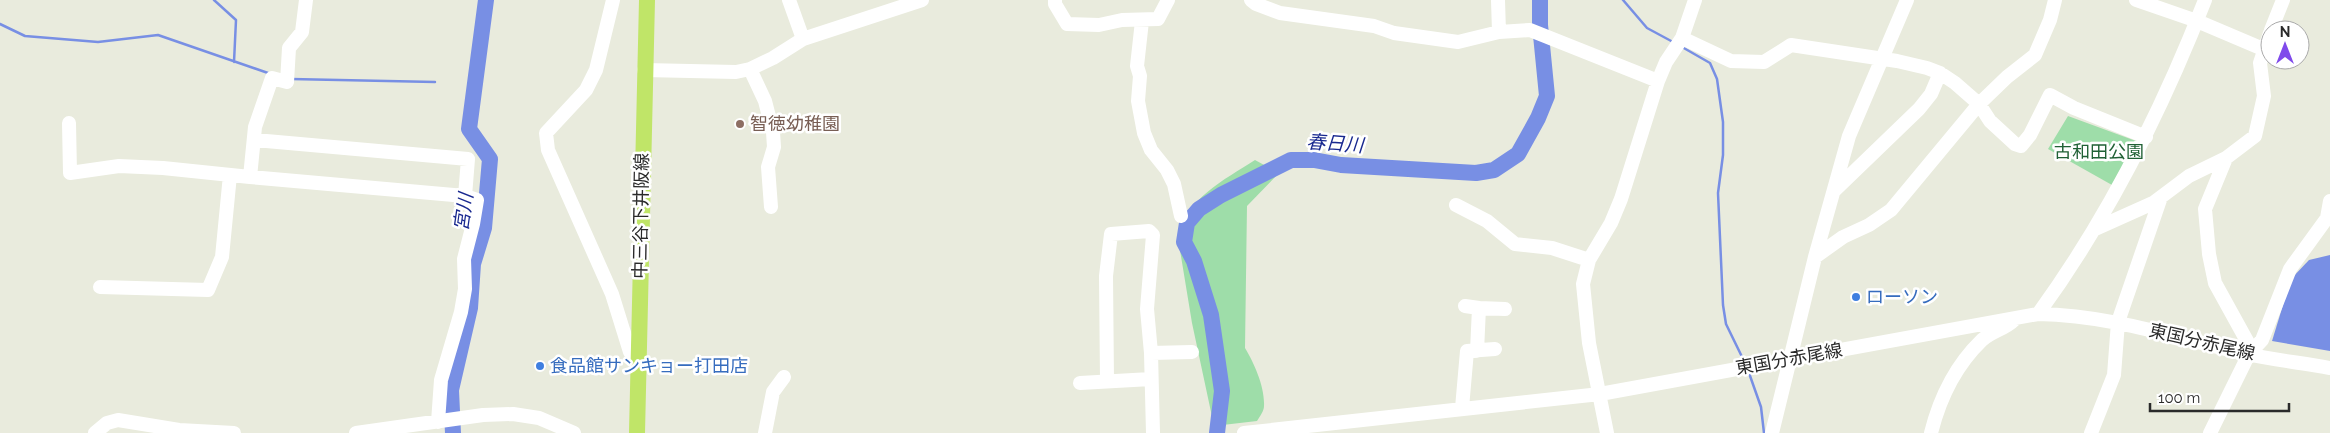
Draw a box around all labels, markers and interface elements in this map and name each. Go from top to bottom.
north arrow [2260,20,2310,70]
text: N [2280,24,2290,40]
place label: 智徳幼稚園 [750,113,840,134]
marker: 智徳幼稚園 [734,118,746,130]
water label: 春日川 [1306,130,1366,156]
park label: 古和田公園 [2054,141,2144,162]
street label: 中三谷下井阪線 [629,153,652,279]
water label: 宮川 [449,190,477,232]
place label: ローソン [1866,286,1938,307]
marker: ローソン [1850,291,1862,303]
street label: 東国分赤尾線 [2147,319,2257,364]
street label: 東国分赤尾線 [1734,339,1844,378]
place label: 食品館サンキョー打田店 [550,355,748,376]
marker: 食品館サンキョー打田店 [534,360,546,372]
scale bar [2150,380,2289,412]
text: 100 m [2158,389,2200,407]

